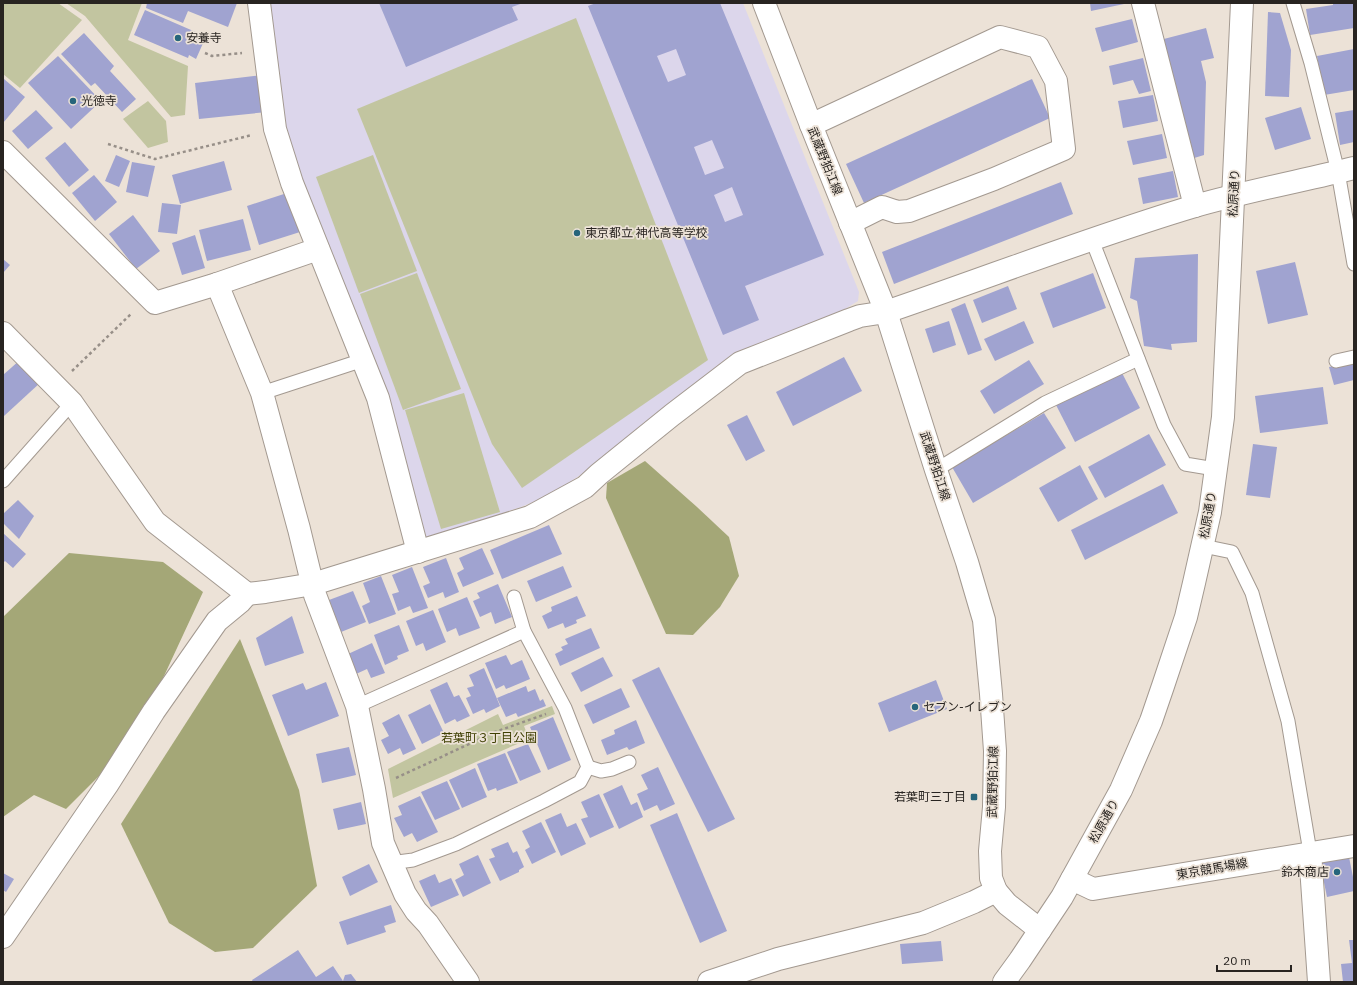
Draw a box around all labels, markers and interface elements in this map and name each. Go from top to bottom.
place label: 安養寺 [186,30,222,45]
marker: 安養寺 [173,33,183,43]
place label: 光徳寺 [81,93,117,108]
marker: 光徳寺 [68,96,78,106]
street label: 武蔵野狛江線 [805,125,846,197]
street label: 松原通り [1225,169,1242,217]
place label: 東京都立 神代高等学校 [585,225,708,240]
marker: 東京都立 神代高等学校 [572,228,582,238]
street label: 武蔵野狛江線 [917,429,954,502]
street label: 松原通り [1196,490,1219,540]
place label: セブン-イレブン [923,699,1012,714]
marker: セブン-イレブン [910,702,920,712]
park label: 若葉町３丁目公園 [441,730,537,745]
street label: 武蔵野狛江線 [984,746,1001,818]
place label: 若葉町三丁目 [894,789,966,804]
marker: 若葉町三丁目 [969,792,979,802]
street label: 松原通り [1085,796,1122,845]
street label: 東京競馬場線 [1175,855,1249,882]
place label: 鈴木商店 [1281,864,1329,879]
marker: 鈴木商店 [1332,867,1342,877]
scale bar [1217,947,1291,973]
text: 20 m [1223,953,1251,968]

